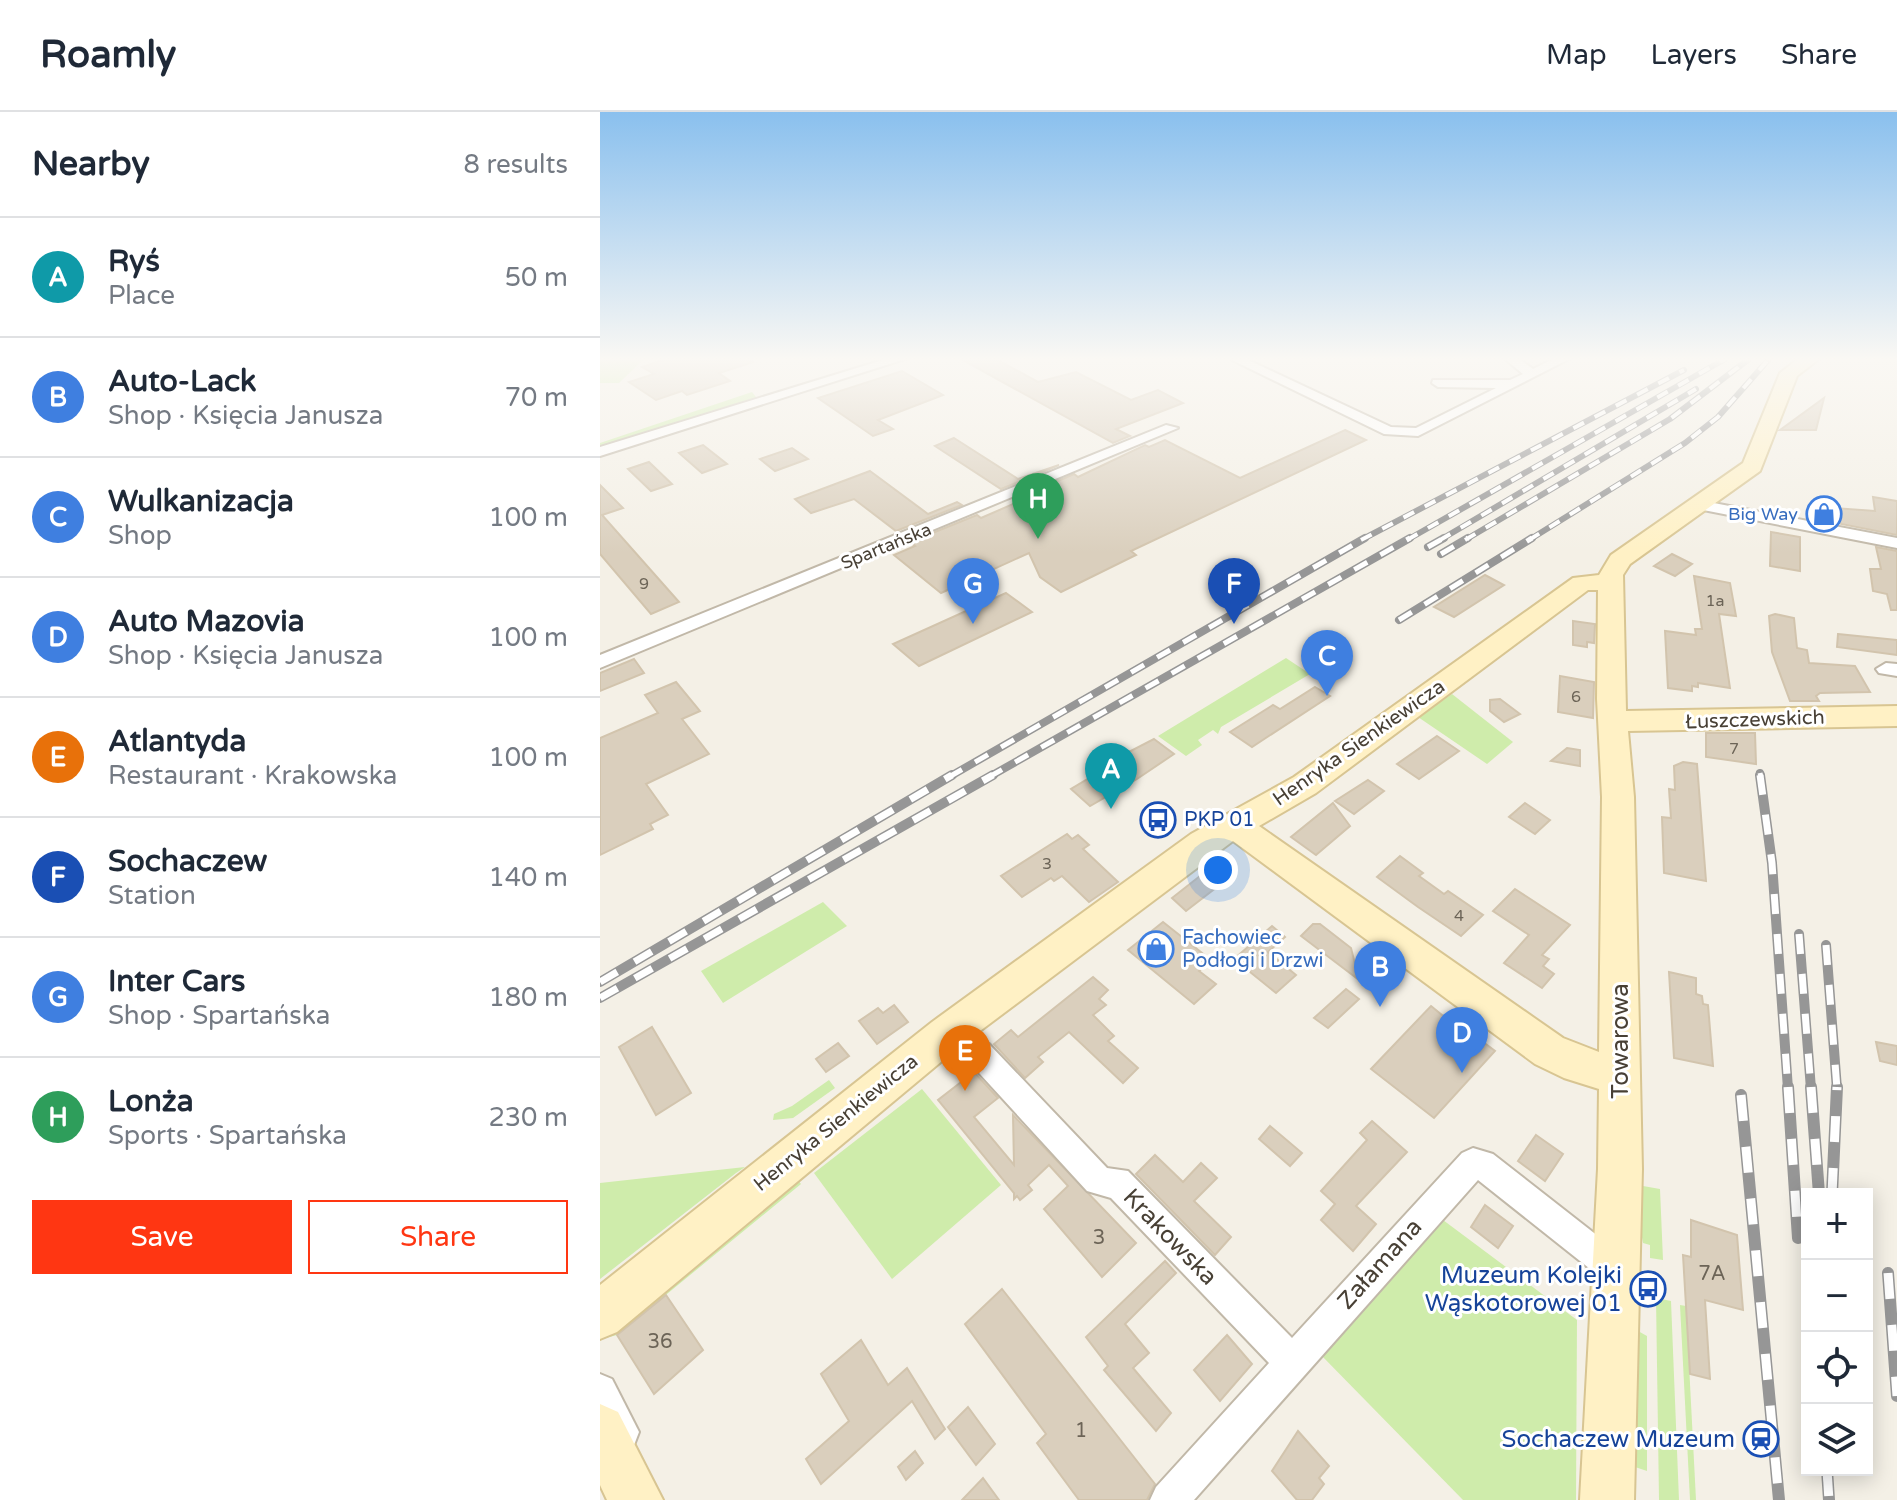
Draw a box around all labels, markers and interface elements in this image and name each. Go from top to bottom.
text: Roamly [40,32,176,78]
text: Map [1546,38,1607,72]
text: Layers [1651,38,1737,72]
text: Share [1781,38,1857,72]
text: Nearby [32,144,150,185]
text: 8 results [463,149,568,180]
text: Ryś [108,243,160,280]
text: A [48,262,68,293]
text: 50 m [505,262,568,293]
text: Place [108,280,175,311]
text: Auto-Lack [108,363,256,400]
text: B [49,382,67,413]
text: 70 m [505,382,568,413]
text: Shop · Księcia Janusza [108,400,383,431]
pin: H [1012,473,1064,539]
text: Wulkanizacja [108,483,294,520]
shop icon: Big Way [1805,495,1843,533]
text: C [49,502,67,533]
text: 100 m [488,502,568,533]
place label: Big Way [1728,503,1798,525]
street label: Spartańska [838,518,934,574]
text: Shop [108,520,172,551]
pin: G [947,558,999,624]
pin: F [1208,558,1260,624]
house number: 9 [639,574,649,594]
house number: 1a [1705,591,1725,611]
text: Auto Mazovia [108,603,305,640]
text: D [48,622,68,653]
text: 100 m [488,622,568,653]
pin: C [1301,630,1353,696]
text: Shop · Księcia Janusza [108,640,383,671]
street label: Henryka Sienkiewicza [1268,675,1450,811]
house number: 6 [1571,687,1581,707]
street label: Łuszczewskich [1685,706,1825,734]
text: Atlantyda [108,723,246,760]
house number: 7 [1729,739,1739,759]
text: E [50,742,66,773]
text: 100 m [488,742,568,773]
pin: A [1085,743,1137,809]
text: Restaurant · Krakowska [108,760,397,791]
bus stop icon: PKP 01 [1139,801,1177,839]
place label: PKP 01 [1184,808,1255,832]
text: Sochaczew [108,843,267,880]
your location [1198,850,1238,890]
house number: 3 [1042,854,1052,874]
text: F [50,862,66,893]
text: 140 m [488,862,568,893]
text: Station [108,880,196,911]
house number: 4 [1454,906,1464,926]
place label: Fachowiec Podłogi i Drzwi [1182,926,1324,973]
shop icon: Fachowiec Podłogi i Drzwi [1137,930,1175,968]
pin: B [1354,941,1406,1007]
text: Inter Cars [108,963,245,1000]
text: G [48,982,68,1013]
text: 180 m [488,982,568,1013]
street label: Towarowa [1606,983,1635,1099]
text: Shop · Spartańska [108,1000,330,1031]
pin: D [1436,1007,1488,1073]
pin: E [939,1025,991,1091]
street label: Henryka Sienkiewicza [749,1049,923,1197]
text: Lonża [108,1083,194,1120]
text: H [48,1102,68,1133]
text: 230 m [488,1102,568,1133]
text: Sports · Spartańska [108,1120,347,1151]
street label: Krakowska [1117,1183,1223,1291]
map controls [1801,1188,1873,1476]
button: + [1801,1188,1873,1260]
button: Save [32,1200,292,1274]
button: Share [308,1200,568,1274]
street label: Załamana [1332,1213,1428,1315]
house number: 3 [1093,1226,1105,1250]
button: − [1801,1260,1873,1332]
place label: Muzeum Kolejki Wąskotorowej 01 [1425,1261,1622,1318]
house number: 7A [1698,1262,1726,1286]
bus stop icon: Muzeum Kolejki Wąskotorowej 01 [1629,1270,1667,1308]
house number: 36 [647,1330,673,1354]
button: locate [1801,1332,1873,1404]
button: layers [1801,1404,1873,1476]
house number: 1 [1075,1419,1087,1443]
station icon: Sochaczew Muzeum [1742,1420,1780,1458]
place label: Sochaczew Muzeum [1502,1425,1735,1454]

